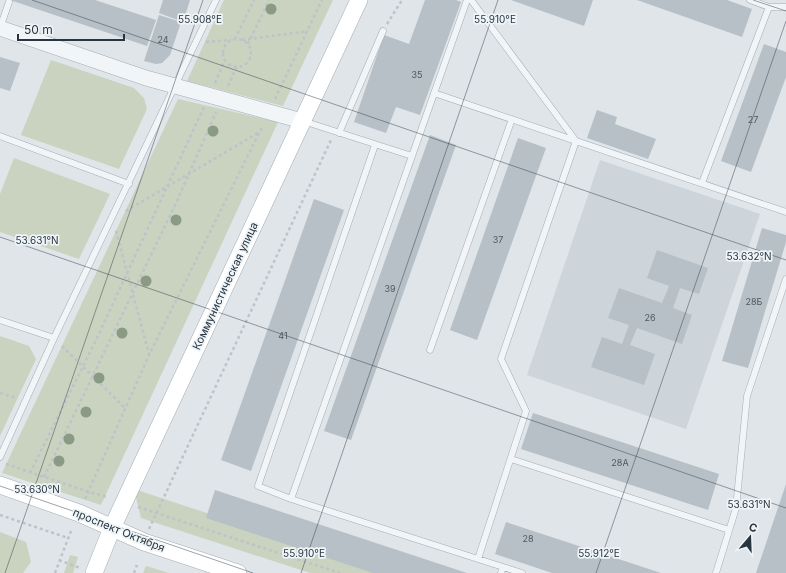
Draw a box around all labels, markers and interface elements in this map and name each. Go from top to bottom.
text: 55.908°E [178,13,222,25]
text: 55.910°E [474,13,516,25]
scale bar [18,16,124,42]
text: 50 m [24,22,53,37]
house number: 24 [157,34,169,45]
house number: 35 [411,69,423,80]
house number: 27 [748,114,758,125]
street label: Коммунистическая улица [189,220,261,352]
text: 53.631°N [15,234,59,246]
house number: 37 [493,234,503,245]
text: 53.632°N [726,250,772,262]
house number: 39 [384,283,396,294]
house number: 28Б [746,296,763,307]
house number: 26 [644,312,656,323]
house number: 41 [278,330,288,341]
house number: 28А [611,457,629,468]
text: 53.630°N [14,483,60,495]
text: 53.631°N [727,498,771,510]
street label: проспект Октября [71,505,167,555]
north arrow [730,517,770,557]
text: С [747,520,759,535]
house number: 28 [522,533,534,544]
text: 55.910°E [283,547,325,559]
text: 55.912°E [578,547,620,559]

